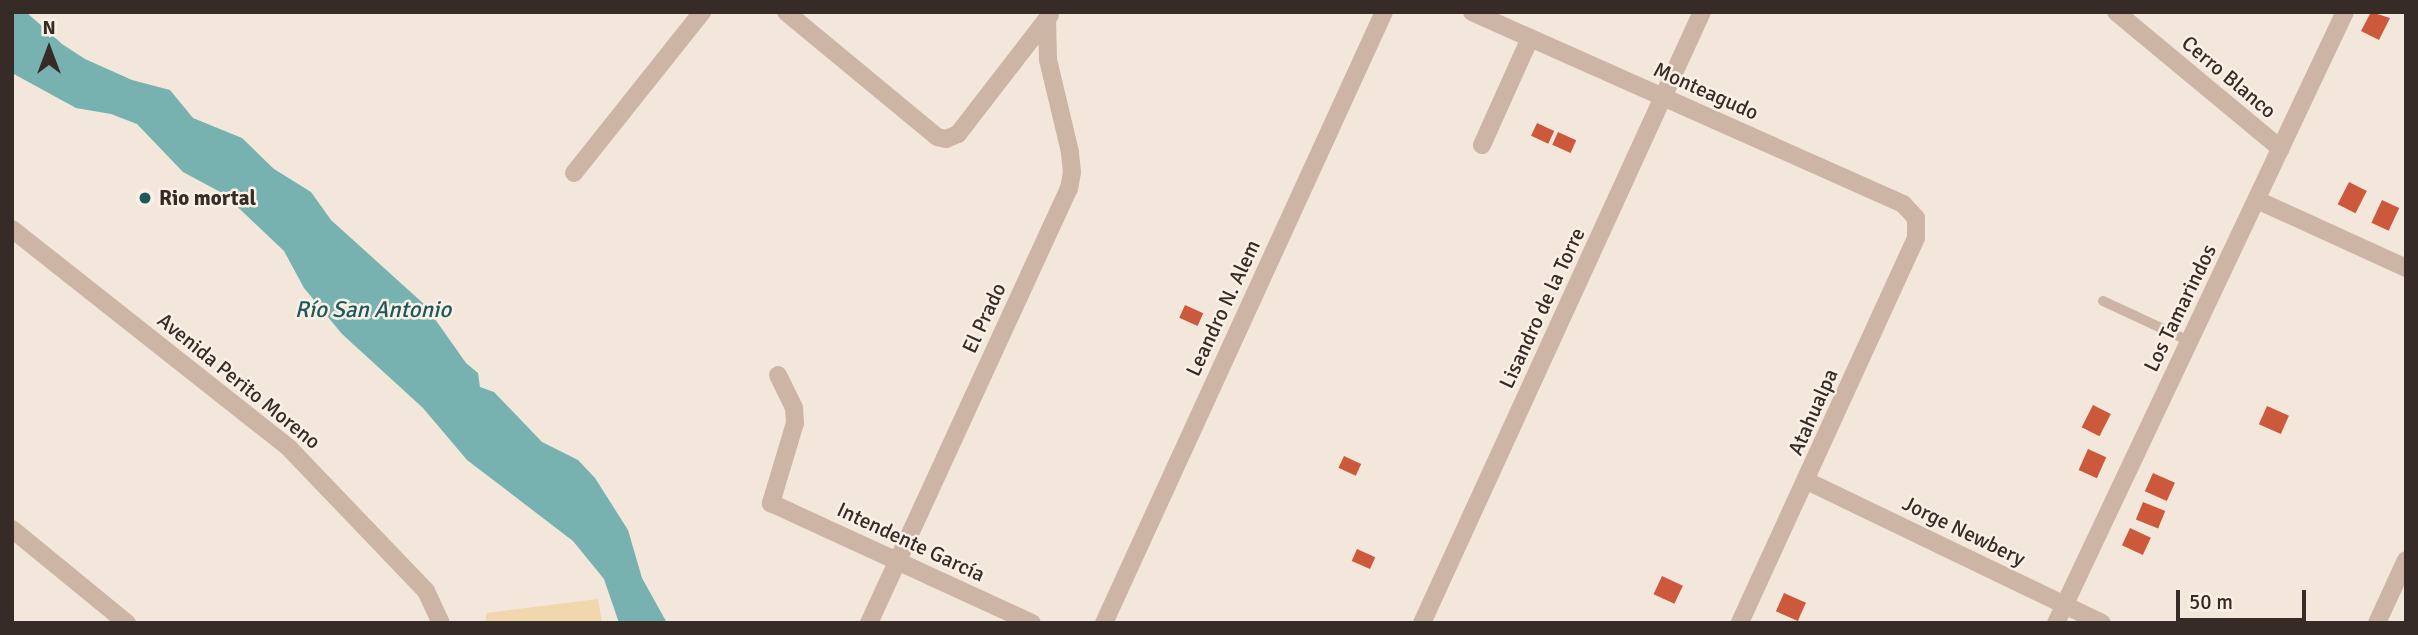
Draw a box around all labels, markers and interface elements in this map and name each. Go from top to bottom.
north arrow [14,14,84,84]
text: N [42,16,56,40]
street label: Cerro Blanco [2177,30,2281,124]
street label: Monteagudo [1650,57,1762,125]
place label: Rio mortal [159,185,256,211]
marker: Rio mortal [137,190,153,206]
street label: Lisandro de la Torre [1494,224,1590,392]
street label: Leandro N. Alem [1180,236,1266,380]
street label: Los Tamarindos [2138,240,2222,376]
street label: El Prado [957,279,1011,357]
water label: Río San Antonio [295,296,451,324]
street label: Avenida Perito Moreno [153,308,325,454]
street label: Atahualpa [1783,365,1843,459]
street label: Jorge Newbery [1899,490,2029,572]
street label: Intendente García [833,497,989,587]
scale bar [2180,576,2310,620]
text: 50 m [2189,589,2233,615]

